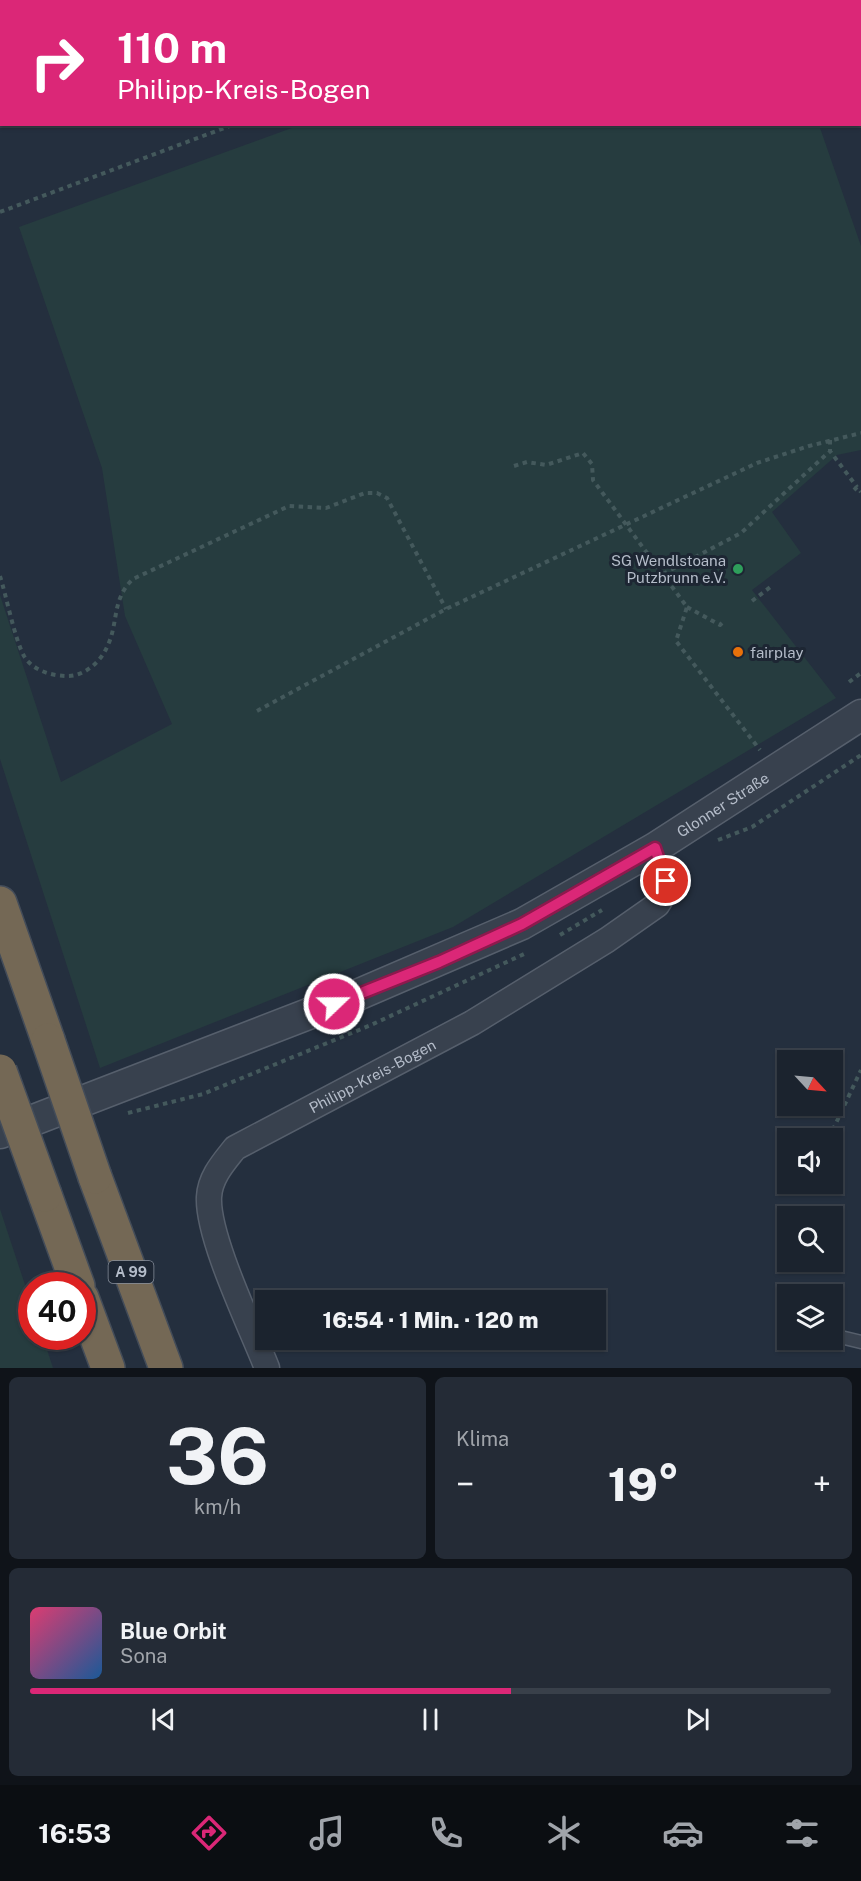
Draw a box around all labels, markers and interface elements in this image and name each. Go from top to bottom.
text: 110 m [117,23,227,72]
icon: right [18,24,96,102]
text: Philipp-Kreis-Bogen [117,73,370,105]
place label: SG Wendlstoana Putzbrunn e.V. [611,552,726,586]
marker: SG Wendlstoana Putzbrunn e.V. [731,562,745,576]
place label: fairplay [750,644,803,661]
marker: fairplay [731,645,745,659]
street label: Glonner Straße [674,769,772,840]
pin [640,855,691,906]
icon: arrive [649,864,682,897]
position arrow [302,972,366,1036]
street label: Philipp-Kreis-Bogen [306,1035,438,1116]
north arrow [777,1050,843,1116]
map controls [777,1050,843,1350]
button: sound [777,1128,843,1194]
button: search [777,1206,843,1272]
road number: A 99 [108,1261,154,1283]
speed limit sign: 40 [18,1272,96,1350]
button: layers [777,1284,843,1350]
text: 16:54 · 1 Min. · 120 m [323,1307,538,1333]
text: 36 [166,1410,269,1502]
text: Klima [456,1427,509,1451]
text: 19° [608,1458,679,1511]
text: − [456,1465,474,1503]
text: + [813,1465,831,1503]
text: km/h [194,1495,241,1519]
text: Blue Orbit [120,1618,227,1644]
text: Sona [120,1644,167,1668]
icon: previous [147,1703,180,1736]
icon: pause [414,1703,447,1736]
icon: next [681,1703,714,1736]
icon: directions [188,1812,230,1854]
icon: music [306,1812,348,1854]
icon: phone [425,1812,467,1854]
icon: climate [543,1812,585,1854]
icon: car [662,1812,704,1854]
icon: filters [781,1812,823,1854]
text: 16:53 [38,1817,111,1849]

